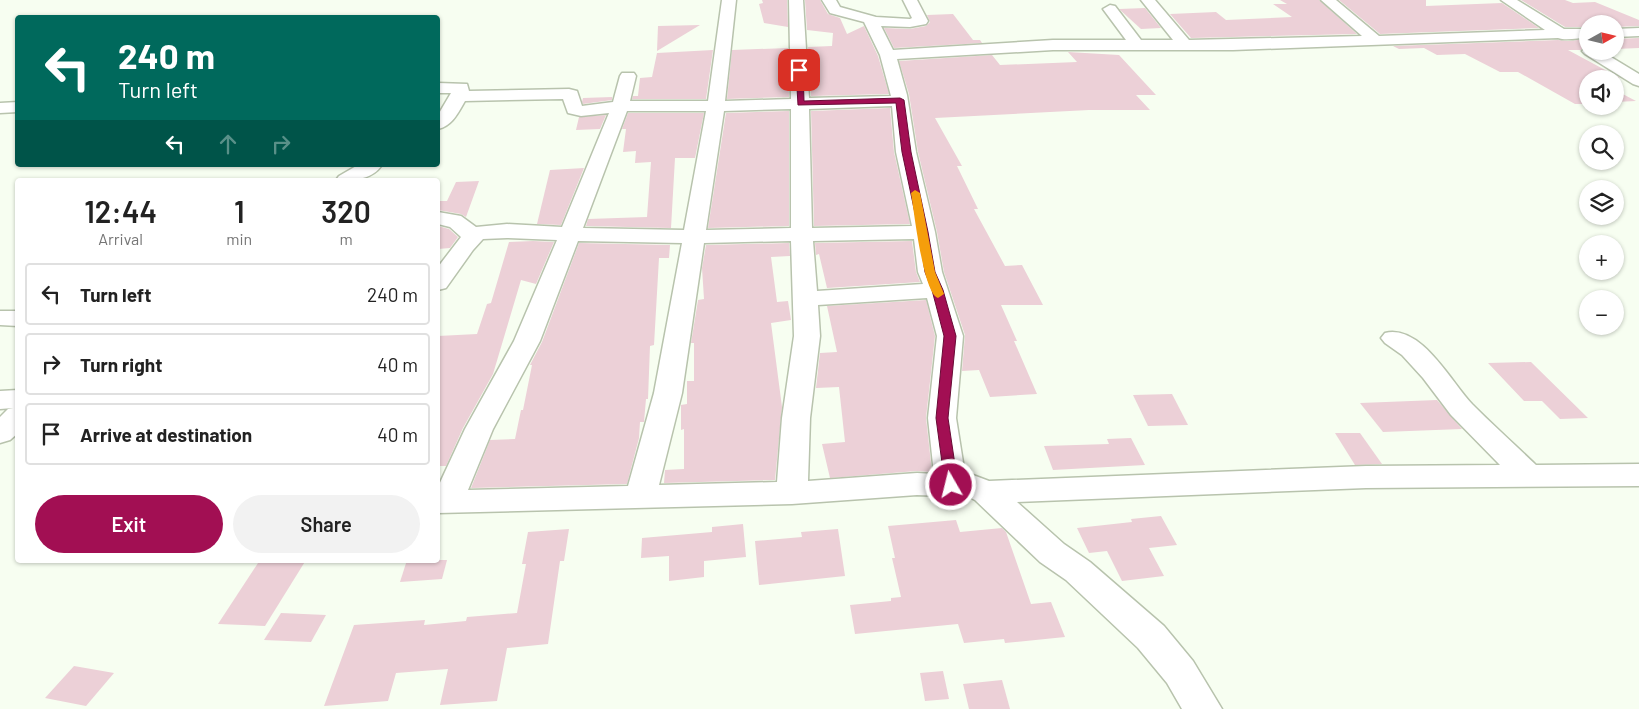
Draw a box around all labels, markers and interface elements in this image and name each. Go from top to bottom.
north arrow [1579,15,1624,60]
map controls [1579,15,1624,335]
text: 240 m [118,34,215,76]
icon: left [35,35,100,100]
pin [778,49,820,91]
icon: arrive [785,56,813,84]
button: sound [1579,70,1624,115]
text: Turn left [118,76,198,102]
button: search [1579,125,1624,170]
icon: left [161,130,189,158]
icon: ahead [214,130,242,158]
icon: right [267,130,295,158]
button: layers [1579,180,1624,225]
text: 12:44 [84,193,157,229]
text: 1 [234,193,244,229]
text: 320 [321,193,371,229]
text: Arrival [98,229,143,248]
text: min [226,229,252,248]
text: m [339,229,353,248]
button: + [1579,235,1624,280]
icon: left [37,280,65,308]
text: Turn left [80,283,151,306]
text: 240 m [367,283,418,306]
button: − [1579,290,1624,335]
icon: right [37,350,65,378]
text: Turn right [80,353,162,376]
text: 40 m [377,353,418,376]
icon: arrive [37,420,65,448]
text: Arrive at destination [80,423,252,446]
text: 40 m [377,423,418,446]
position arrow [924,458,976,510]
button: Exit [35,495,223,553]
button: Share [233,495,420,553]

